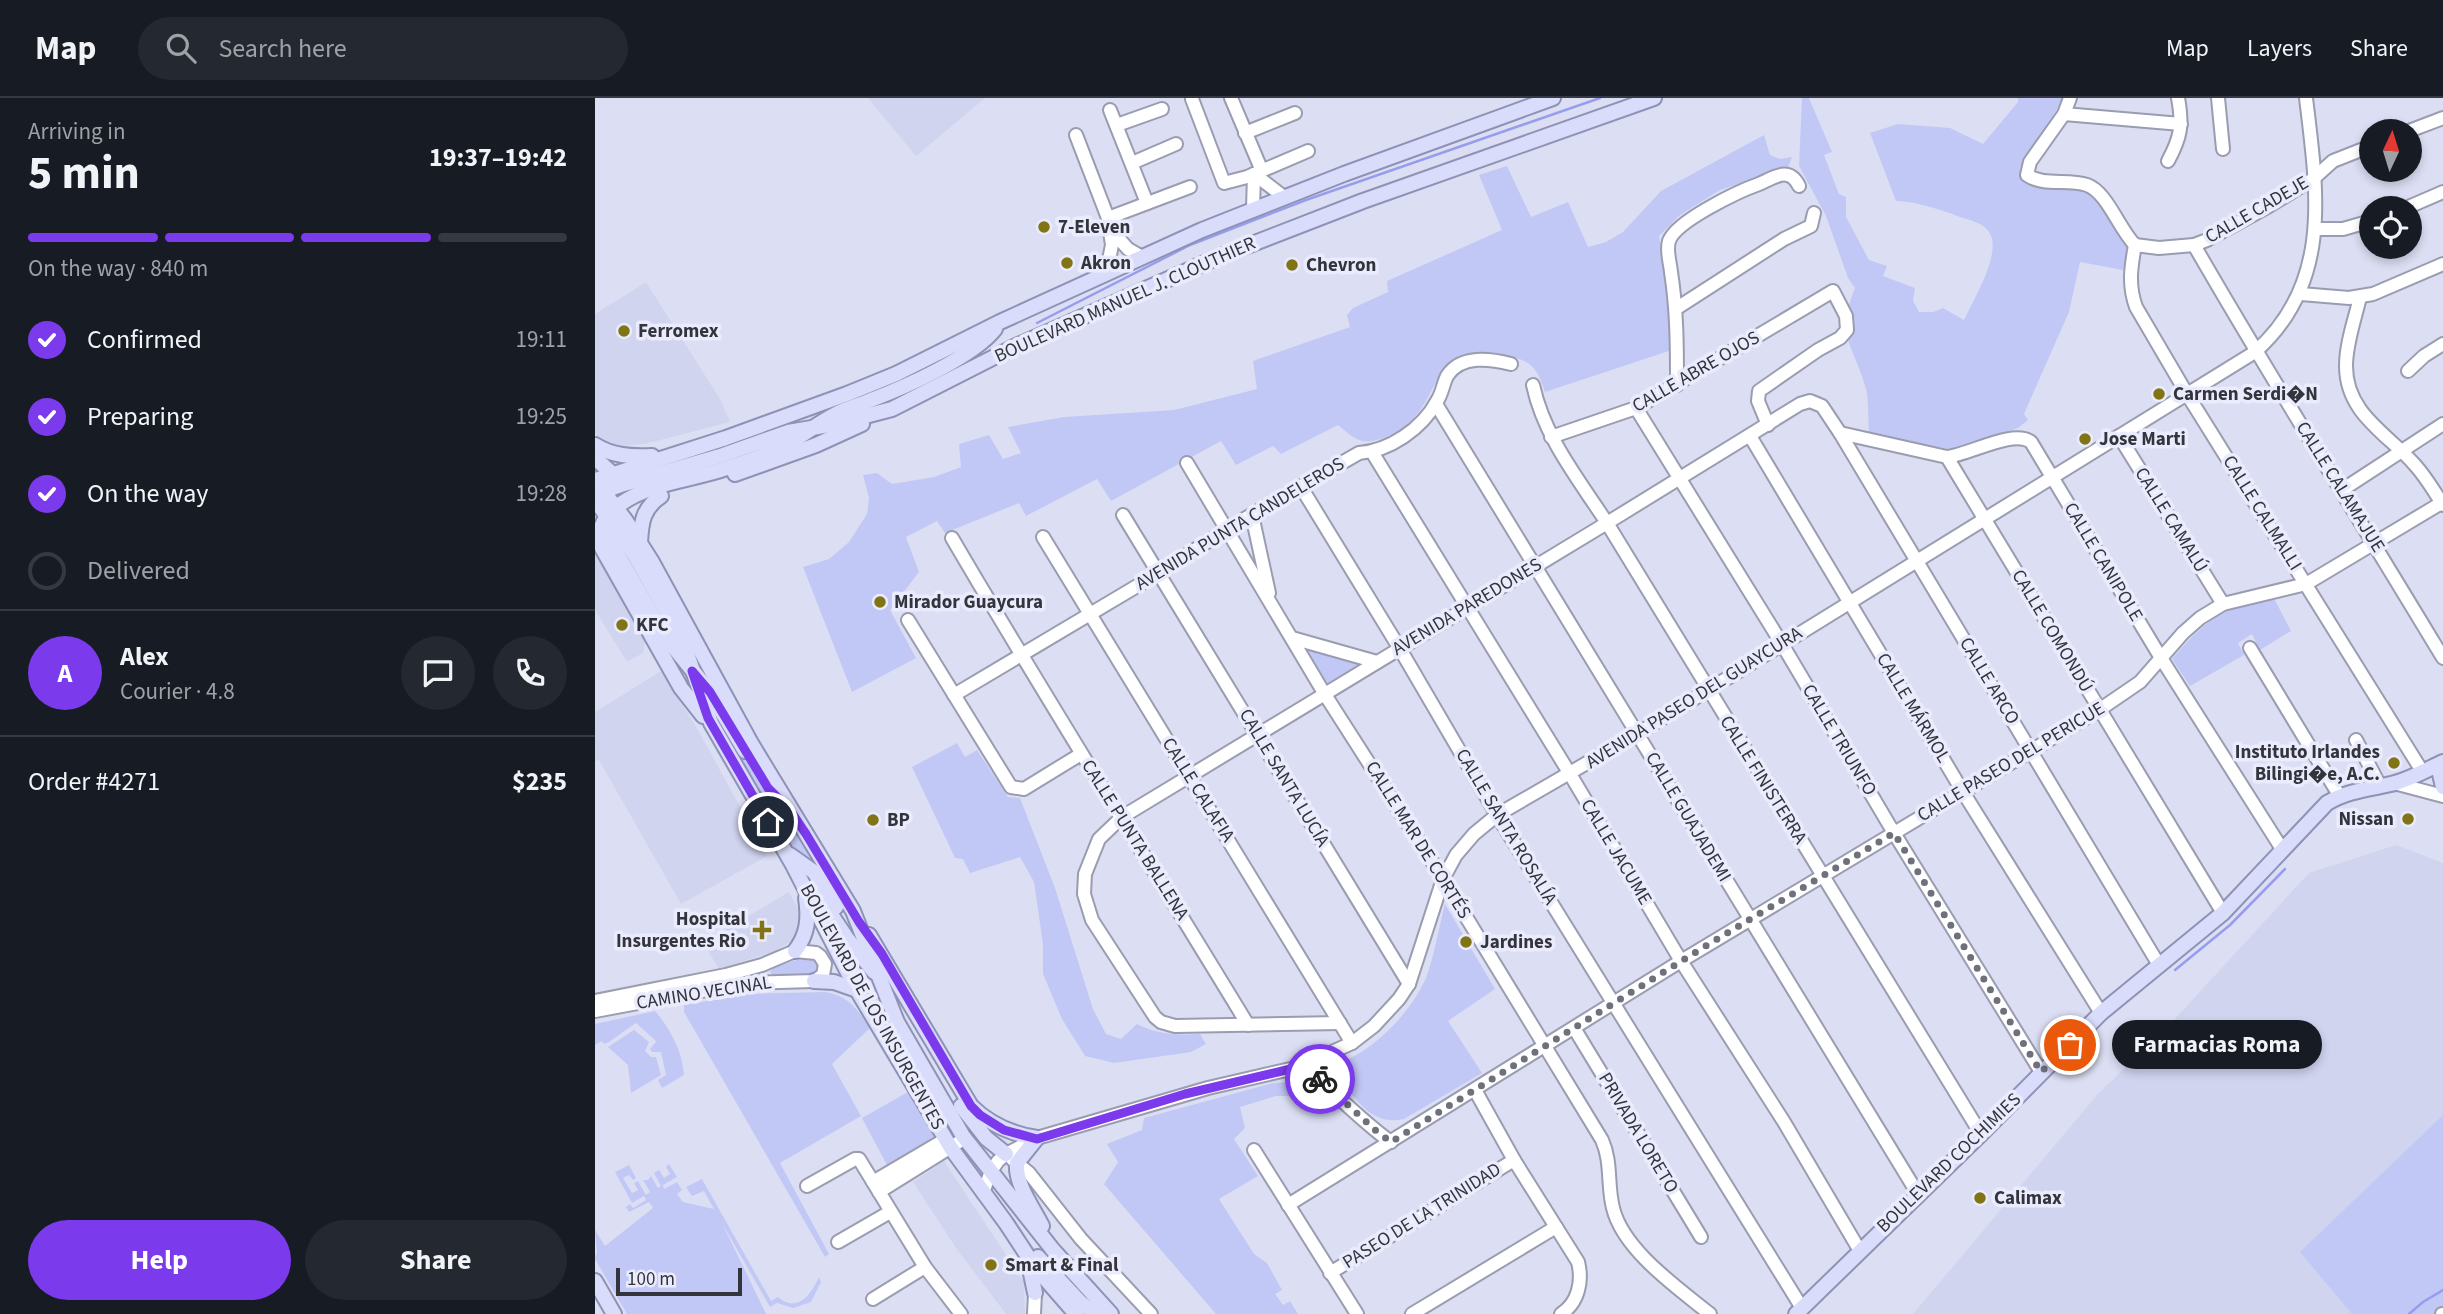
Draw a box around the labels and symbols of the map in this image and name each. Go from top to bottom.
north arrow [2359,119,2422,182]
street label: CALLE CADEJE [2200,169,2314,251]
place label: 7-Eleven [1058,214,1130,241]
marker: 7-Eleven [1036,219,1052,235]
street label: BOULEVARD MANUEL J. CLOUTHIER [990,230,1260,370]
place label: Akron [1080,250,1131,277]
place label: Chevron [1306,252,1376,279]
marker: Akron [1059,255,1075,271]
marker: Chevron [1284,257,1300,273]
place label: Ferromex [638,318,719,345]
marker: Ferromex [616,323,632,339]
street label: CALLE ABRE OJOS [1627,324,1765,420]
place label: Carmen Serdi�N [2173,381,2318,408]
marker: Carmen Serdi�N [2151,386,2167,402]
street label: CALLE CALAMAJUE [2289,416,2391,558]
place label: Jose Marti [2099,426,2186,453]
marker: Jose Marti [2077,431,2093,447]
street label: CALLE CALMALLI [2216,450,2308,576]
street label: AVENIDA PUNTA CANDELEROS [1130,451,1350,597]
street label: CALLE CAMALÚ [2128,462,2214,578]
street label: CALLE CANIPOLE [2057,497,2149,627]
street label: AVENIDA PAREDONES [1387,552,1547,662]
street label: CALLE COMONDÚ [2005,564,2099,698]
place label: Mirador Guaycura [894,589,1043,616]
marker: Mirador Guaycura [872,594,888,610]
place label: KFC [636,612,669,639]
marker: KFC [614,617,630,633]
street label: AVENIDA PASEO DEL GUAYCURA [1581,620,1808,776]
street label: CALLE ARCO [1952,632,2026,730]
street label: CALLE MÁRMOL [1869,648,1957,768]
street label: CALLE TRIUNFO [1795,679,1883,801]
street label: CALLE PASEO DEL PERICUE [1912,695,2110,829]
street label: CALLE SANTA LUCÍA [1232,704,1336,853]
street label: CALLE FINISTERRA [1713,711,1814,850]
street label: CALLE CALAFIA [1155,732,1241,848]
place label: Instituto Irlandes Bilingi�e, A.C. [2235,739,2380,788]
street label: CALLE SANTA ROSALÍA [1449,744,1564,911]
street label: CALLE GUAJADEMI [1638,747,1738,887]
street label: CALLE PUNTA BALLENA [1075,754,1196,926]
marker: Instituto Irlandes Bilingi�e, A.C. [2386,755,2402,771]
street label: CALLE MAR DE CORTÉS [1358,756,1478,924]
pin [738,792,798,852]
street label: CALLE JACUME [1574,794,1658,910]
place label: Nissan [2338,806,2394,833]
place label: BP [887,807,910,834]
marker: Nissan [2400,811,2416,827]
marker: BP [865,812,881,828]
street label: BOULEVARD DE LOS INSURGENTES [793,879,951,1135]
place label: Hospital Insurgentes Rio [616,906,747,955]
marker: Hospital Insurgentes Rio [752,920,772,940]
place label: Jardines [1480,929,1552,956]
marker: Jardines [1458,934,1474,950]
street label: CAMINO VECINAL [635,969,773,1017]
pin [2040,1015,2100,1075]
callout: Farmacias Roma [2112,1020,2322,1070]
courier [1285,1044,1355,1114]
street label: PRIVADA LORETO [1591,1068,1685,1198]
street label: BOULEVARD COCHIMIES [1871,1087,2027,1239]
street label: PASEO DE LA TRINIDAD [1337,1156,1507,1276]
place label: Calimax [1994,1185,2062,1212]
marker: Calimax [1972,1190,1988,1206]
place label: Smart & Final [1005,1252,1119,1279]
marker: Smart & Final [983,1257,999,1273]
scale bar [616,1265,742,1297]

